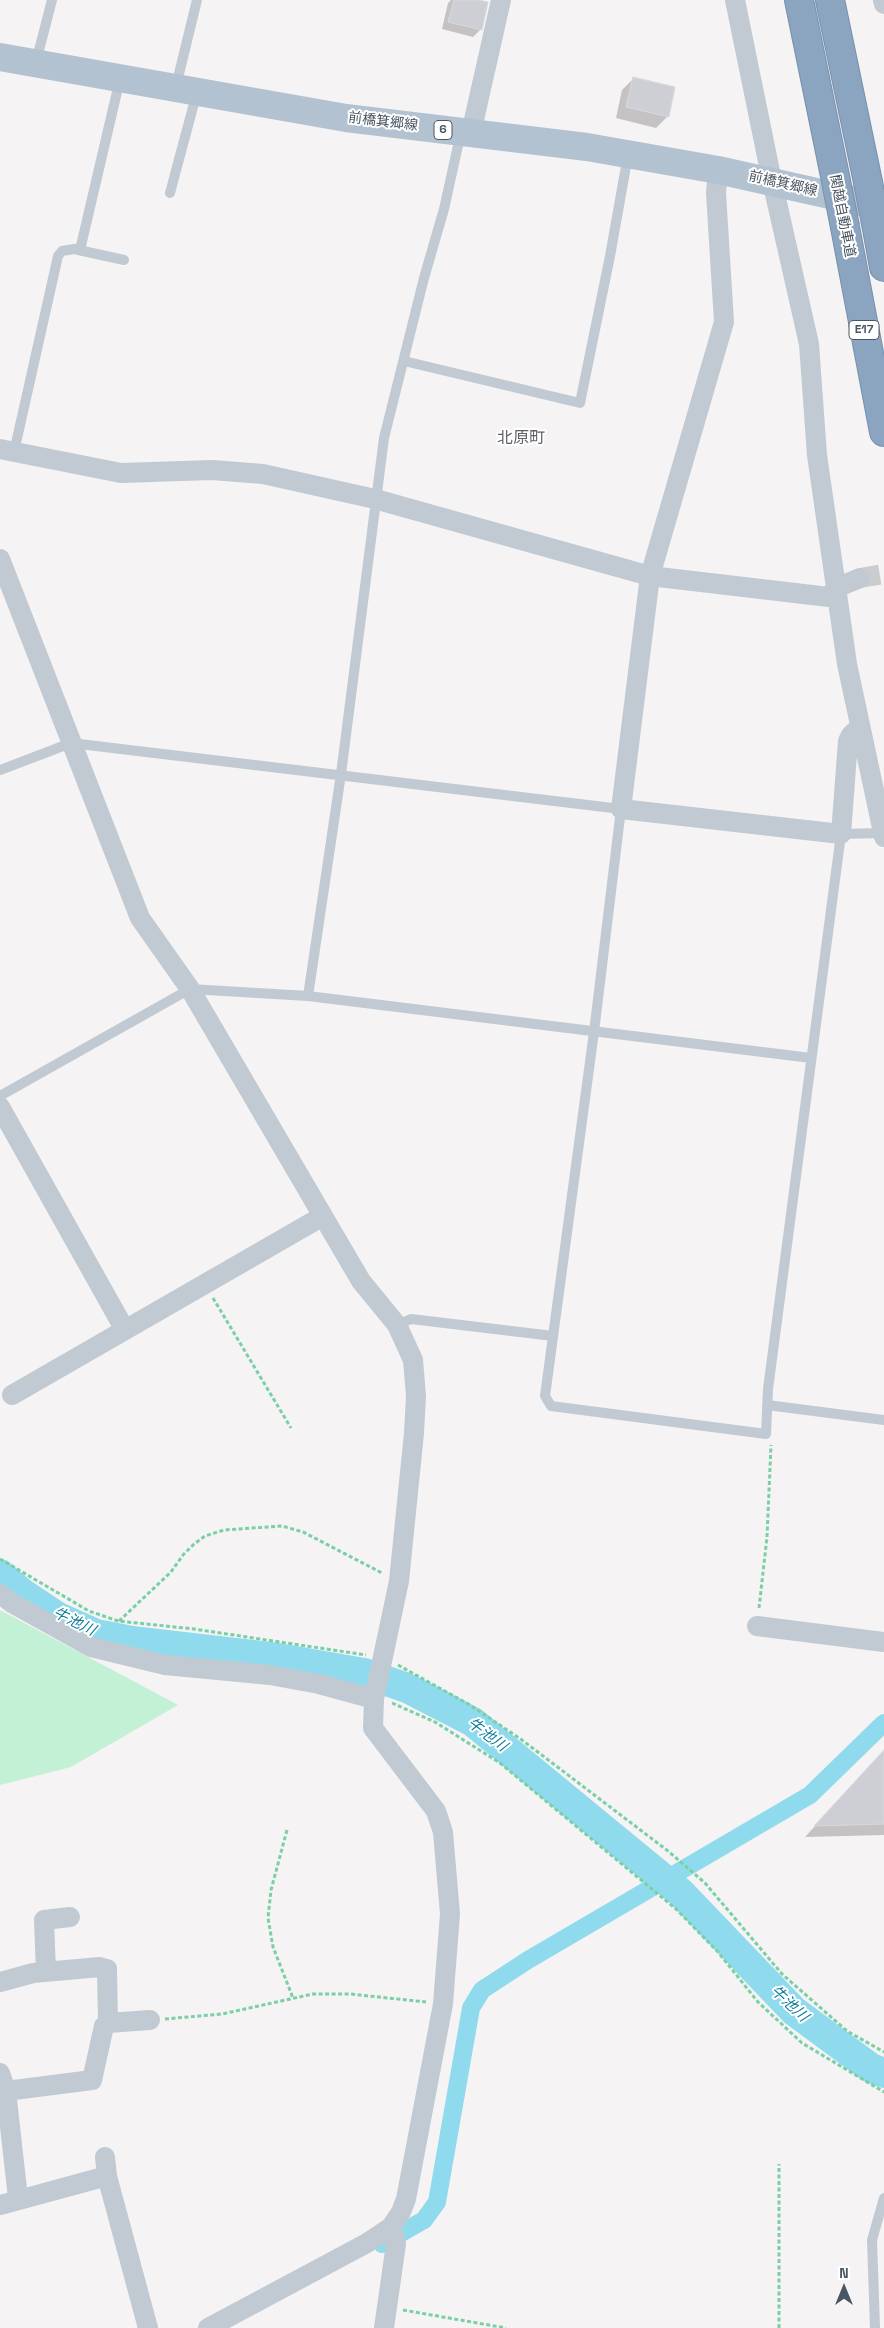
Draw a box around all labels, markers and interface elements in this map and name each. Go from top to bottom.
street label: 前橋箕郷線 [347,109,419,135]
road number: 6 [434,120,452,140]
street label: 前橋箕郷線 [747,168,819,200]
street label: 関越自動車道 [826,173,858,259]
road number: E17 [849,320,879,340]
district label: 北原町 [497,429,545,449]
water label: 牛池川 [50,1604,98,1640]
water label: 牛池川 [464,1714,510,1756]
water label: 牛池川 [766,1982,812,2026]
north arrow [819,2263,869,2313]
text: N [839,2264,849,2282]

